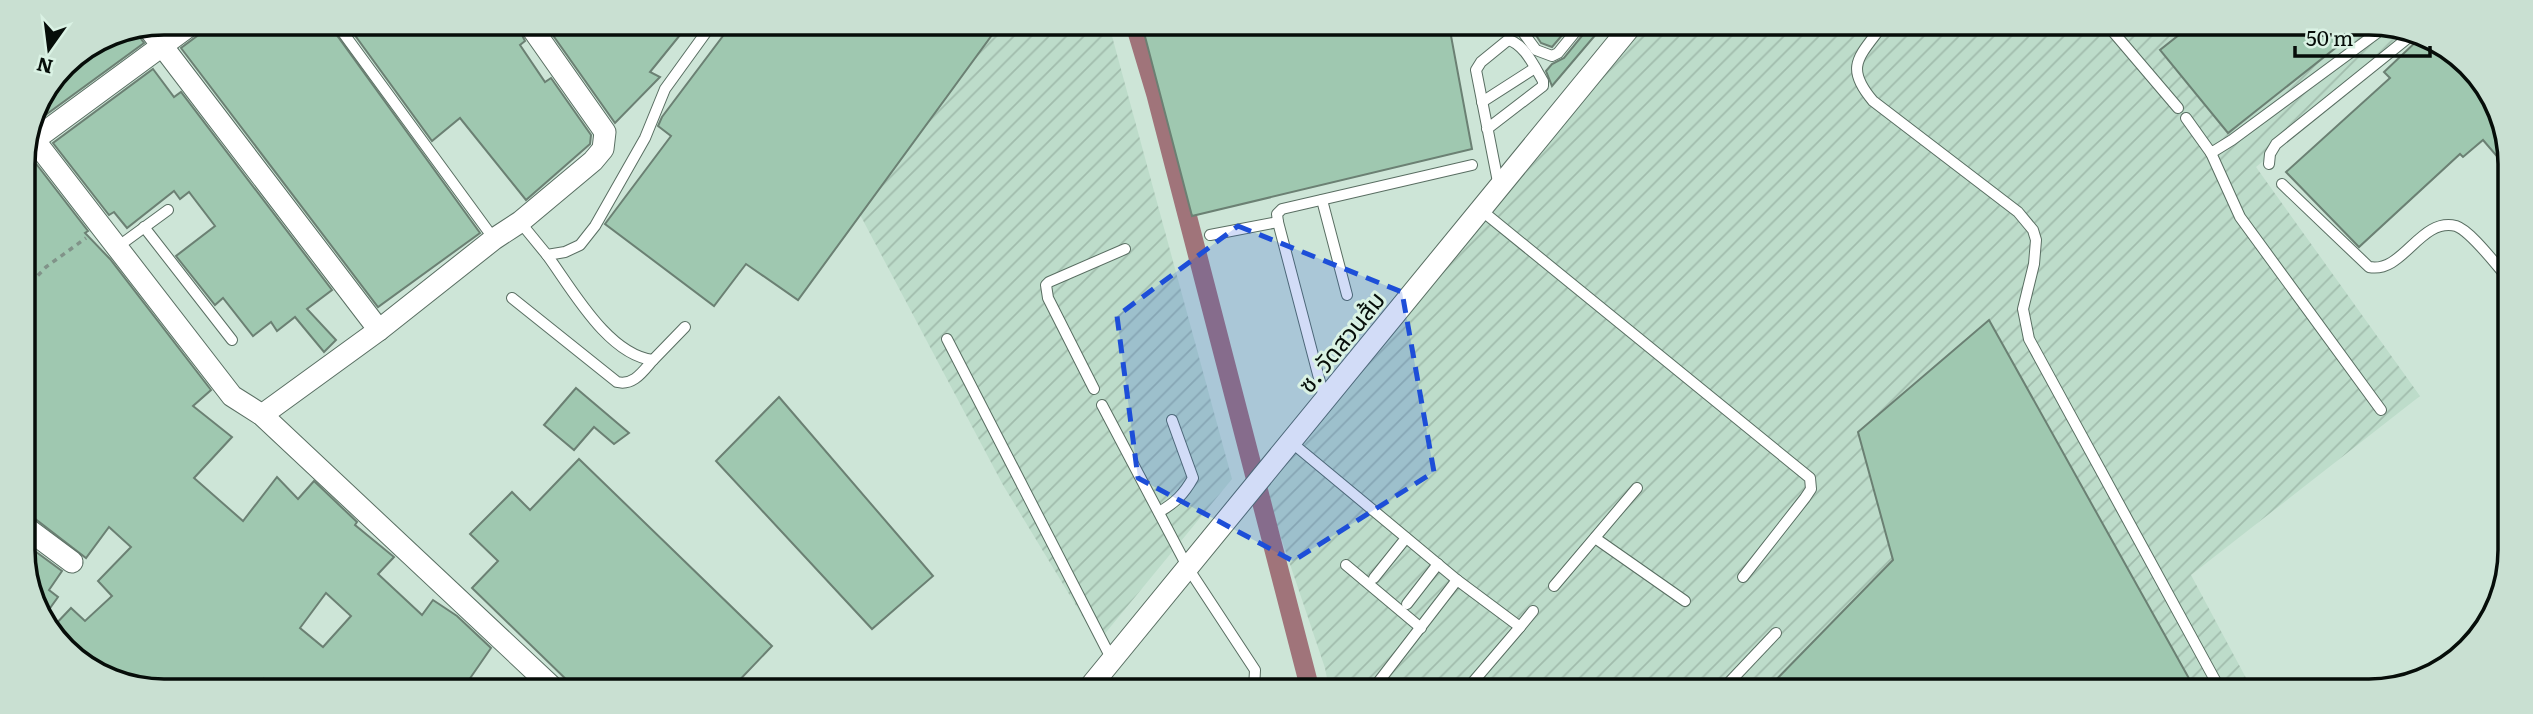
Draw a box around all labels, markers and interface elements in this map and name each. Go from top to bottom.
north arrow [14,14,84,84]
scale bar [2295,14,2430,58]
text: 50 m [2306,21,2353,52]
text: N [33,51,56,82]
street label: ซ. วัดสวนส้ม [1288,283,1392,399]

